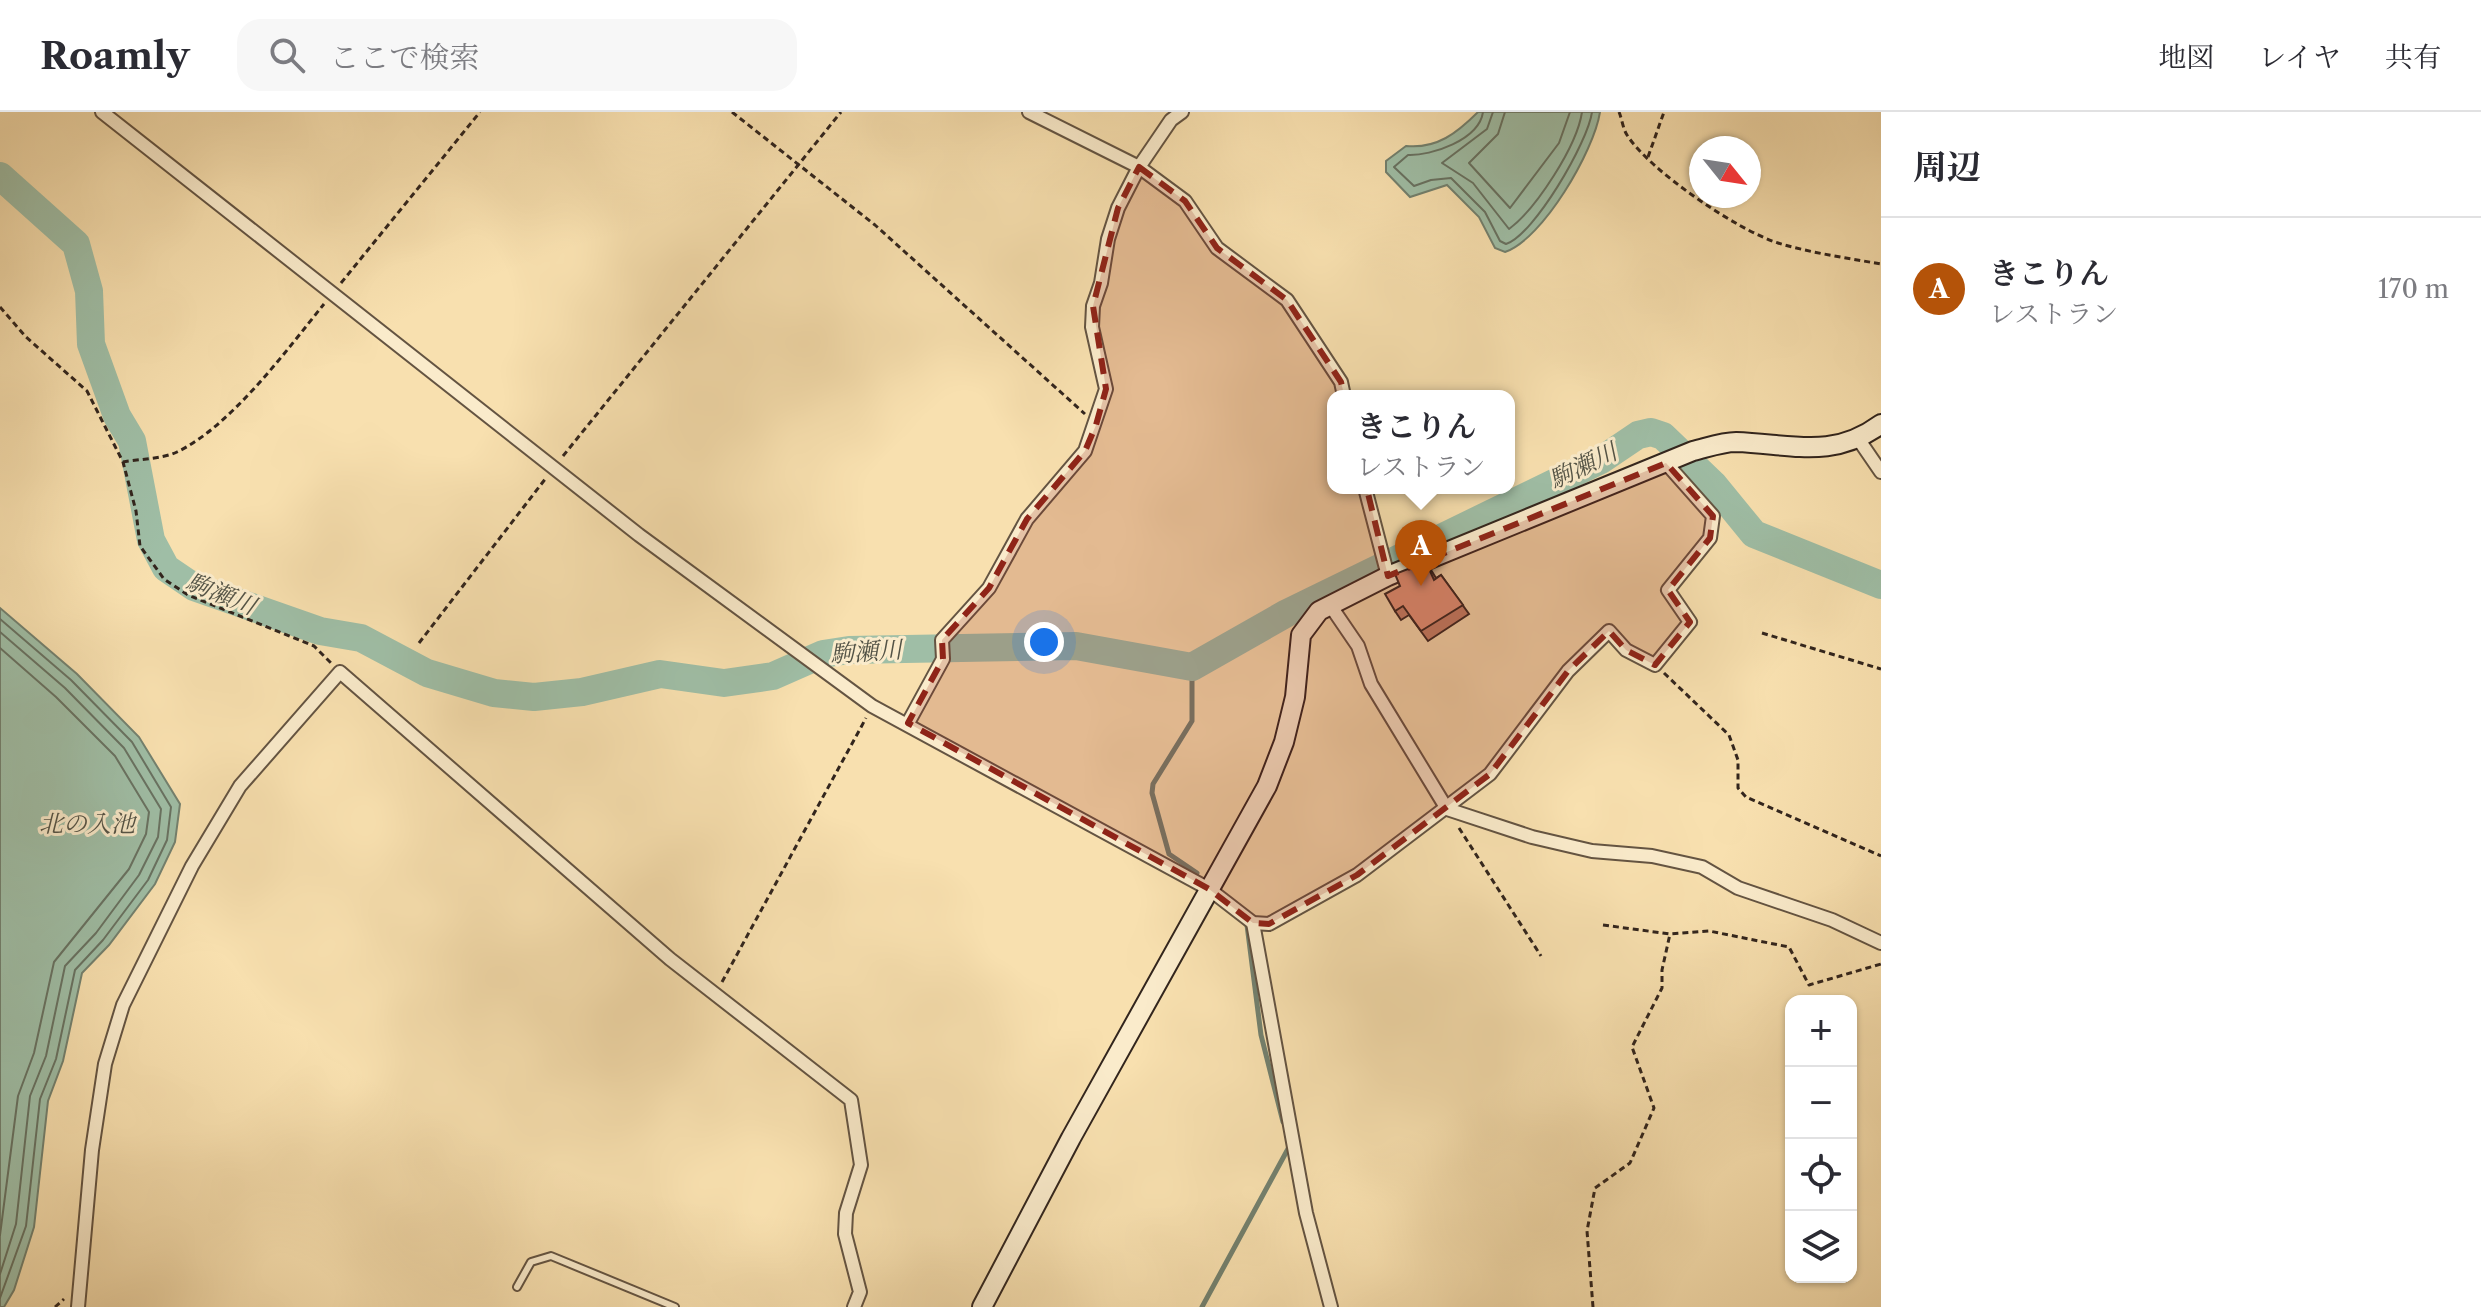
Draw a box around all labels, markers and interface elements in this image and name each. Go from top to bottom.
search box [237,19,797,91]
text: Roamly [40,32,189,79]
icon: search [265,33,309,77]
text: ここで検索 [329,39,479,76]
text: 地図 [2158,40,2214,74]
text: レイヤ [2258,40,2341,74]
text: 共有 [2385,40,2441,74]
north arrow [1689,136,1761,208]
text: 周辺 [1913,146,1981,188]
text: きこりん [1989,255,2109,292]
text: A [1929,273,1949,305]
text: 170 m [2378,273,2449,305]
text: レストラン [1989,298,2118,330]
popup [1327,390,1515,494]
text: きこりん [1356,408,1476,445]
water label: 駒瀬川 [1544,435,1624,494]
text: レストラン [1356,451,1486,483]
pin: A [1395,520,1447,586]
water label: 駒瀬川 [182,567,263,622]
your location [1024,622,1064,662]
water label: 駒瀬川 [829,634,906,668]
water label: 北の入池 [39,809,138,838]
map controls [1785,995,1857,1283]
button: + [1785,995,1857,1067]
button: − [1785,1067,1857,1139]
button: locate [1785,1139,1857,1211]
button: layers [1785,1211,1857,1283]

